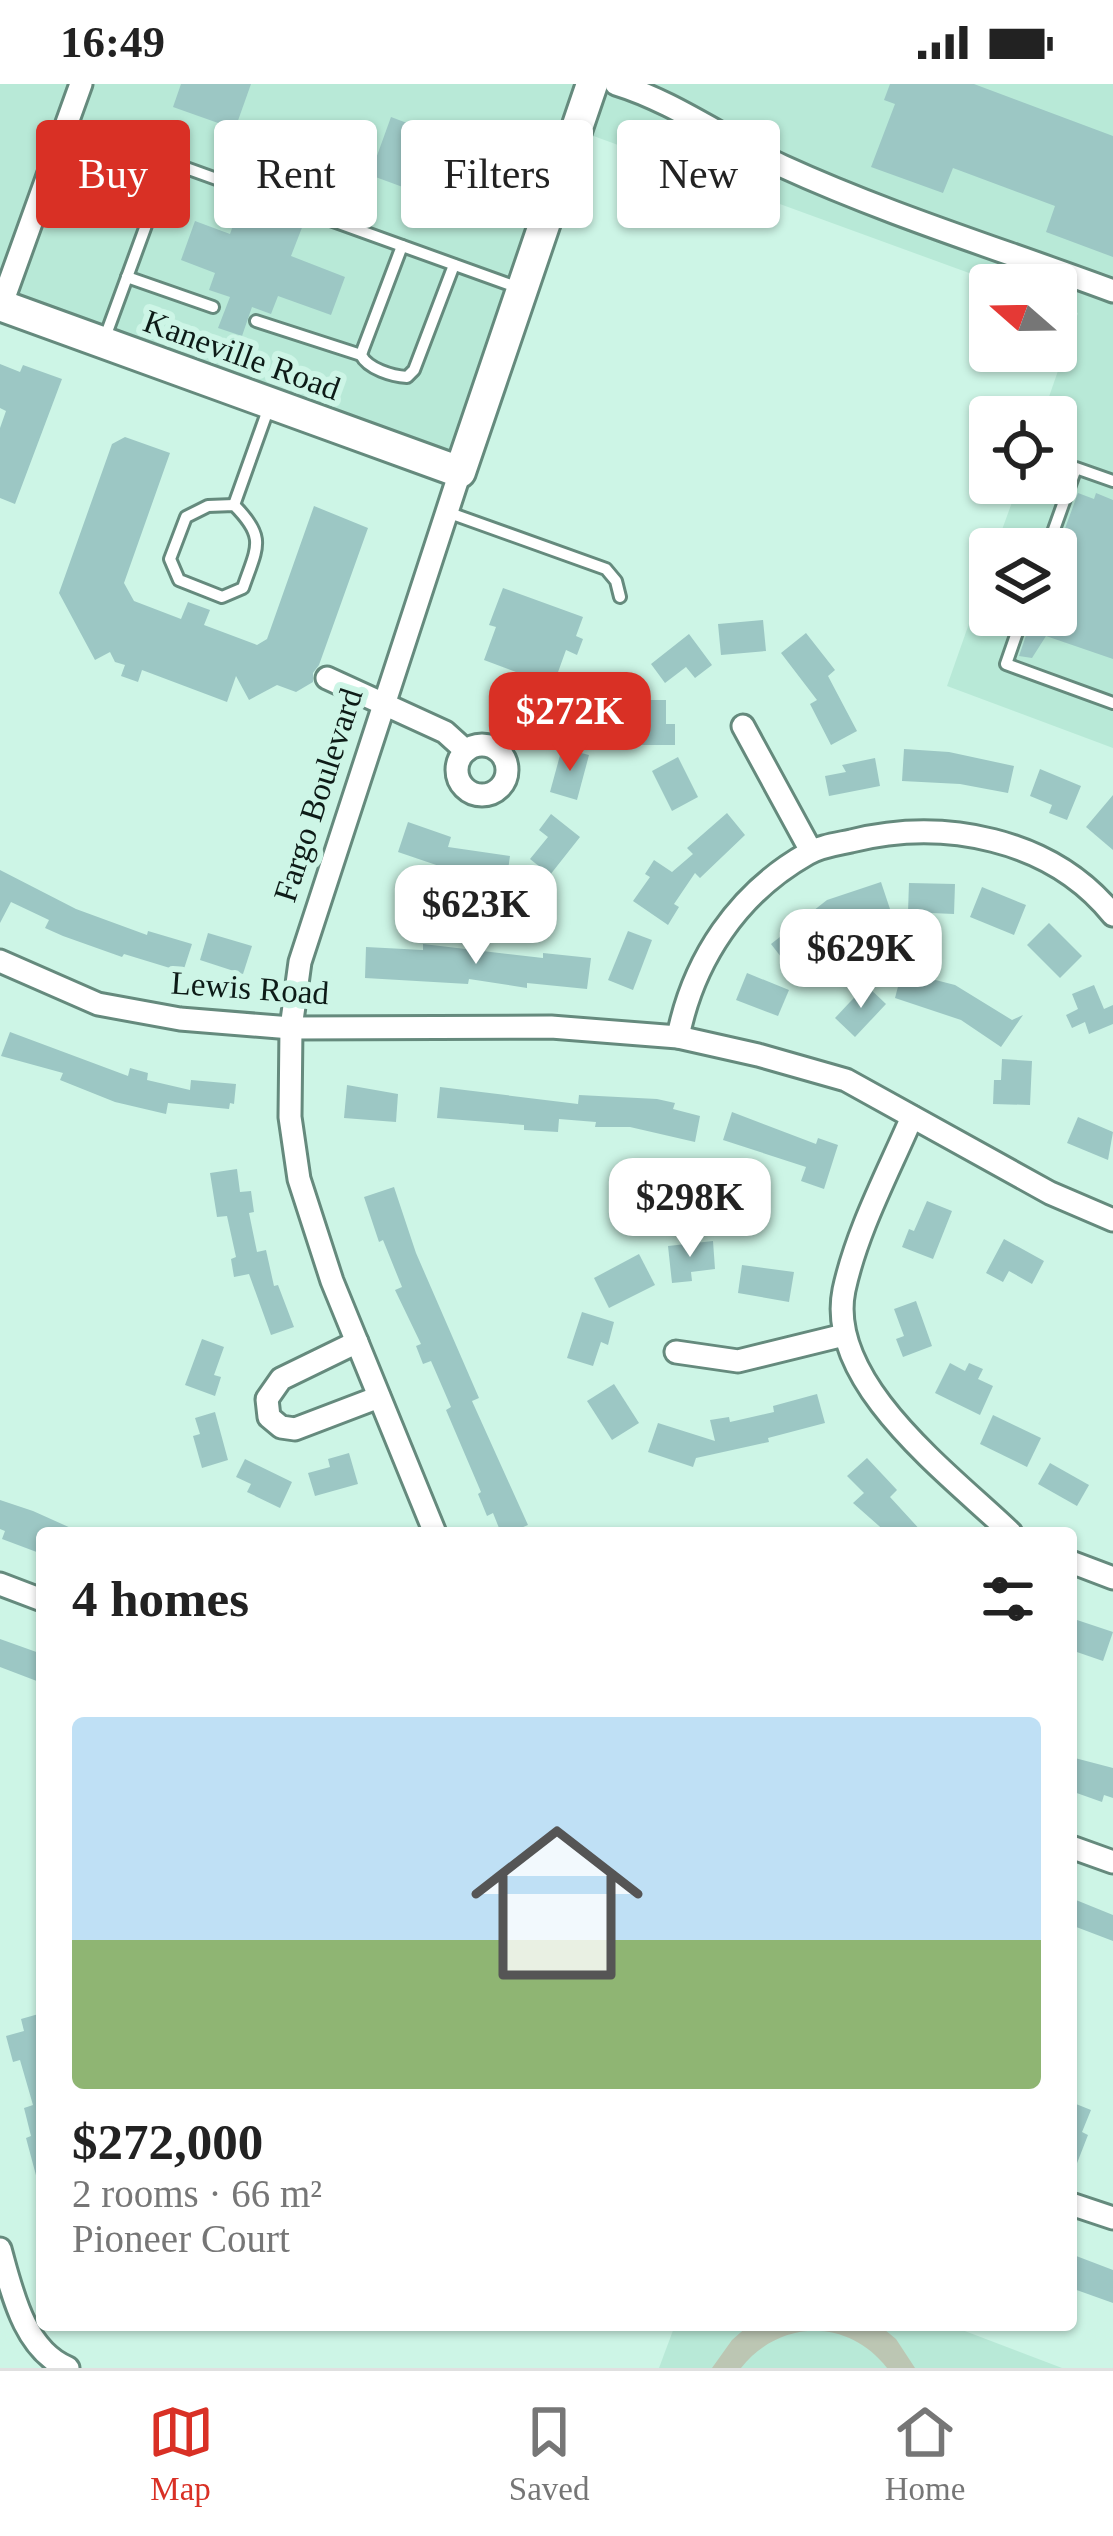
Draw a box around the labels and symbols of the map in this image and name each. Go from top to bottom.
north arrow [969,264,1077,372]
street label: Kaneville Road [139,303,346,407]
pin: $272K [486,672,654,774]
street label: Fargo Boulevard [267,683,370,906]
pin: $623K [392,865,560,967]
pin: $629K [777,909,945,1011]
street label: Lewis Road [170,965,331,1012]
pin: $298K [606,1158,774,1260]

